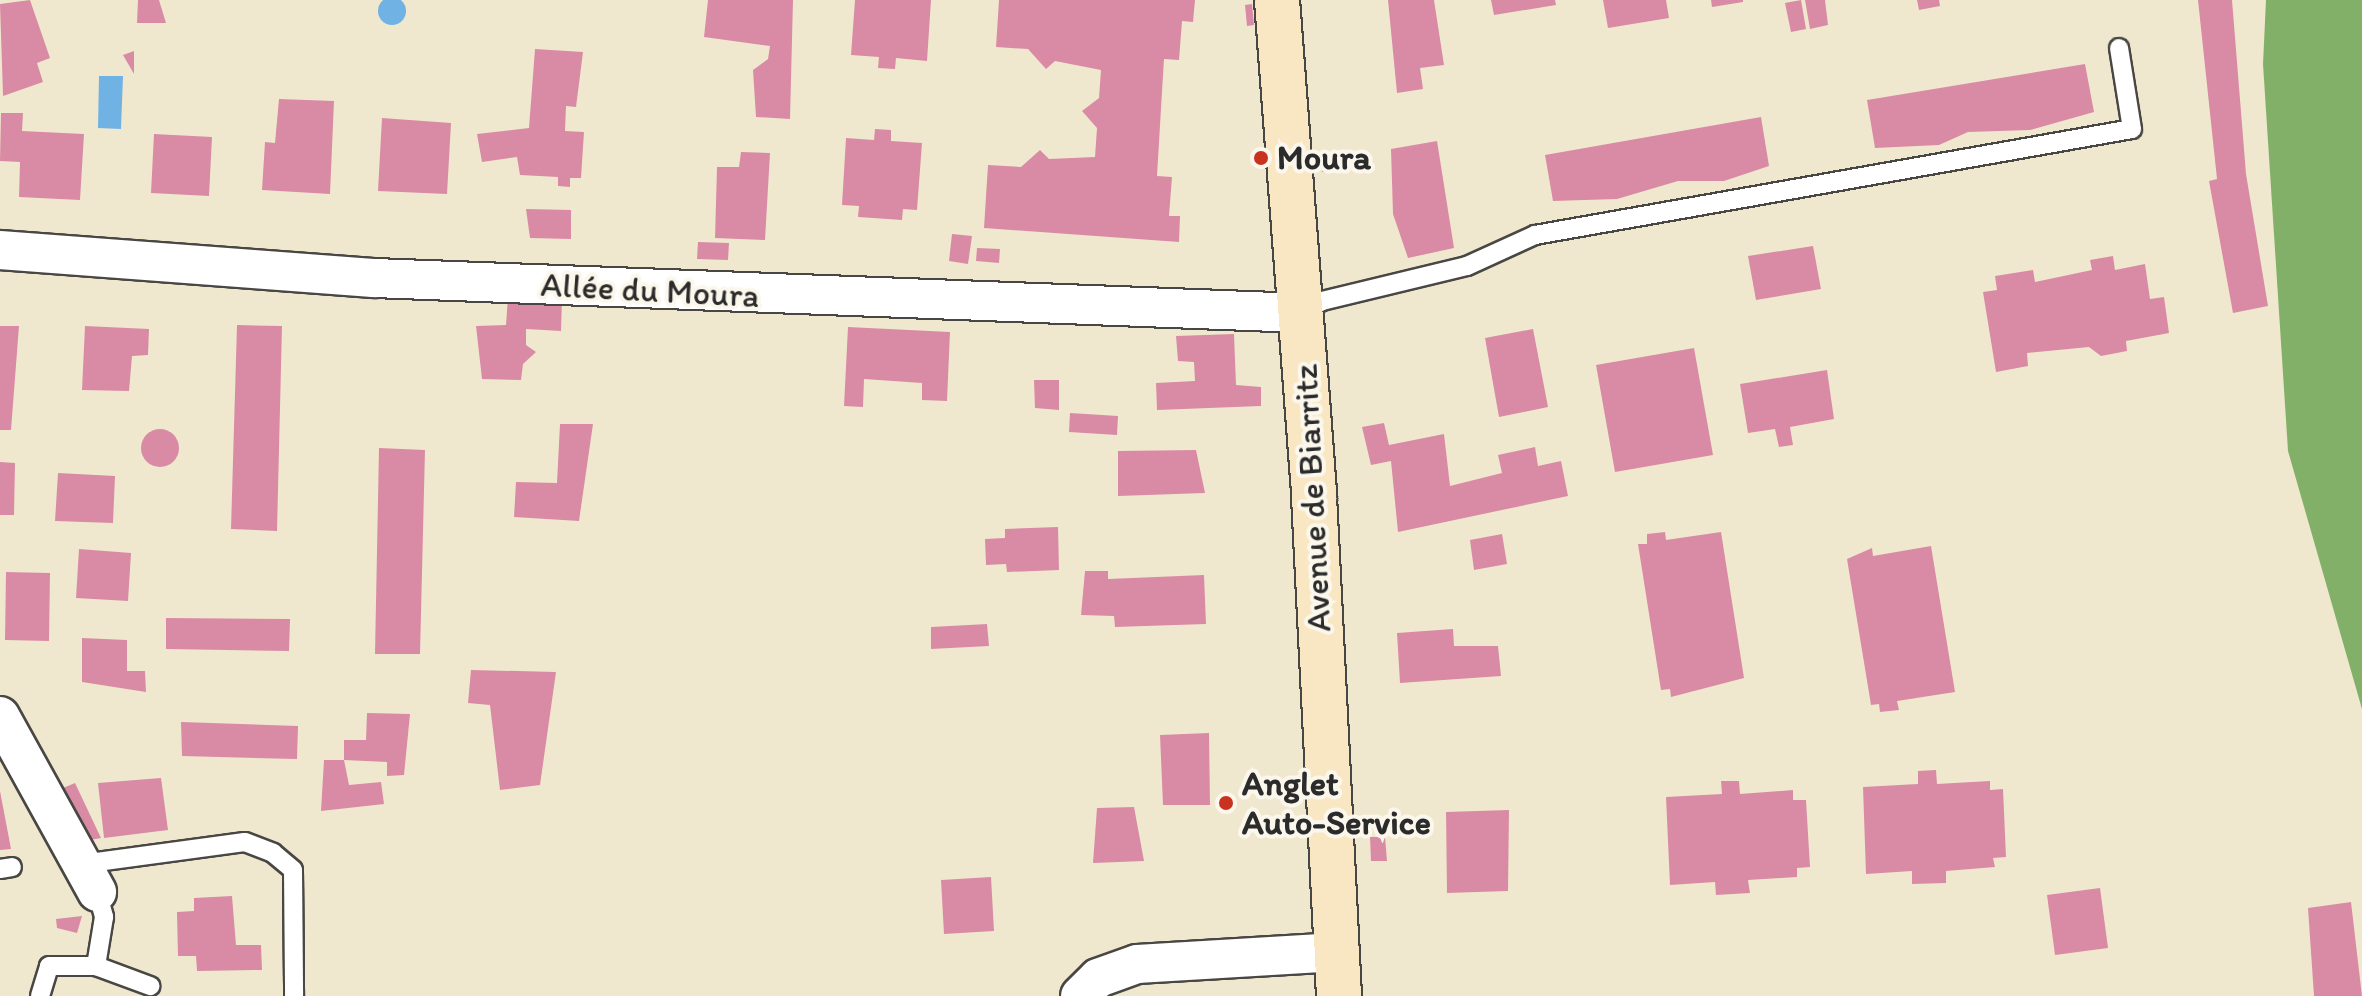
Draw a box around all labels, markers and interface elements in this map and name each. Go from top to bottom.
place label: Moura [1277,138,1371,178]
marker: Moura [1252,149,1270,167]
street label: Allée du Moura [539,264,761,316]
street label: Avenue de Biarritz [1285,363,1339,633]
place label: Anglet Auto-Service [1242,763,1431,842]
marker: Anglet Auto-Service [1217,794,1235,812]

